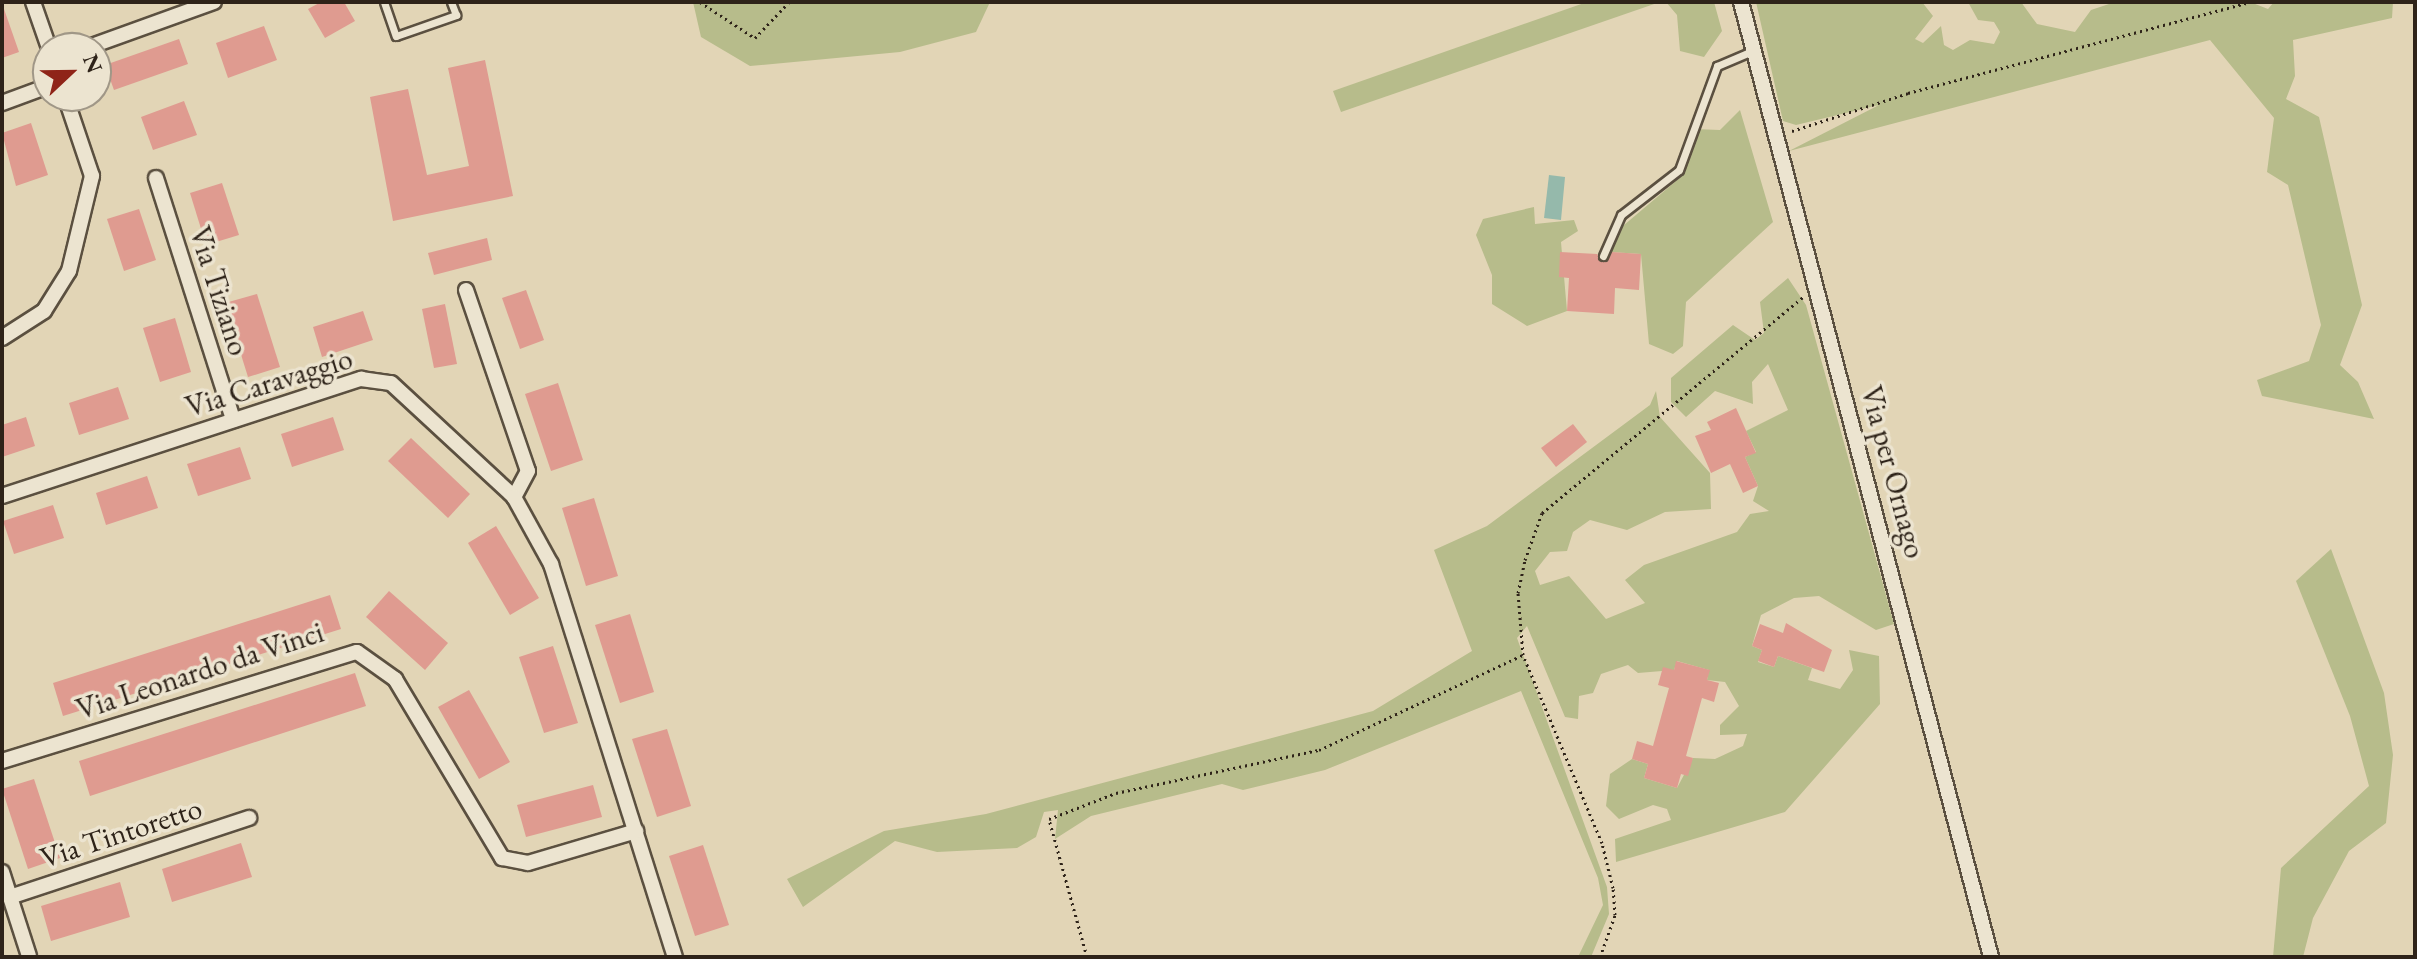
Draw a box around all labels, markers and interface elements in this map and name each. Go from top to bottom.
north arrow [32,32,112,112]
text: N [76,50,110,77]
street label: Via Tiziano [181,222,257,360]
street label: Via Caravaggio [181,341,357,425]
street label: Via per Ornago [1853,382,1933,562]
street label: Via Leonardo da Vinci [72,614,328,728]
street label: Via Tintoretto [36,790,206,876]

